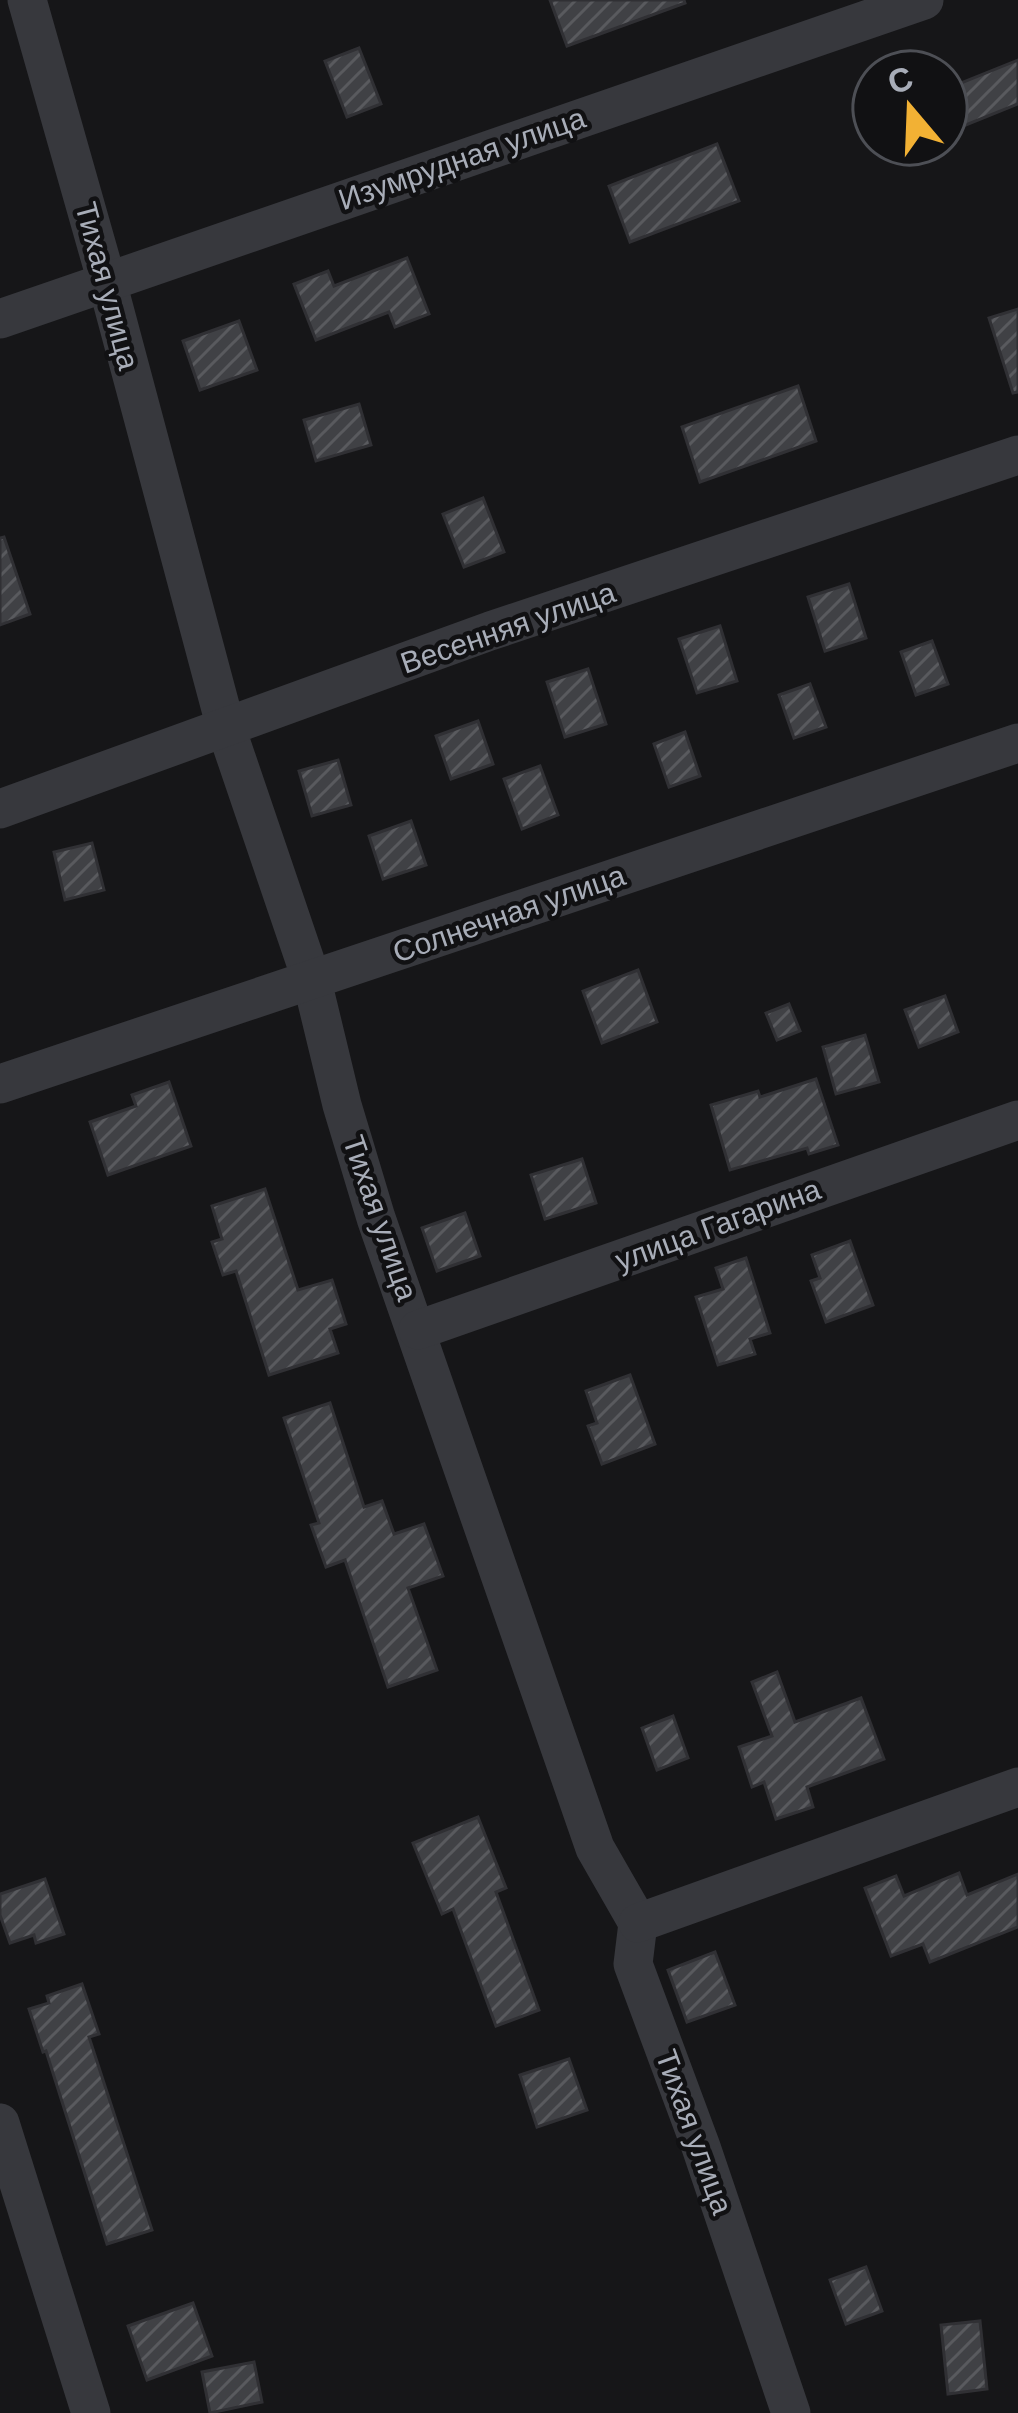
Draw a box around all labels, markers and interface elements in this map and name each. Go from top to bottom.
north arrow [850,48,970,168]
text: С [883,59,918,101]
street label: Изумрудная улица [334,101,590,216]
street label: Тихая улица [69,198,146,374]
street label: Весенняя улица [396,575,620,680]
street label: Солнечная улица [388,858,630,969]
street label: Тихая улица [337,1131,424,1305]
street label: улица Гагарина [611,1172,825,1277]
street label: Тихая улица [650,2045,740,2219]

